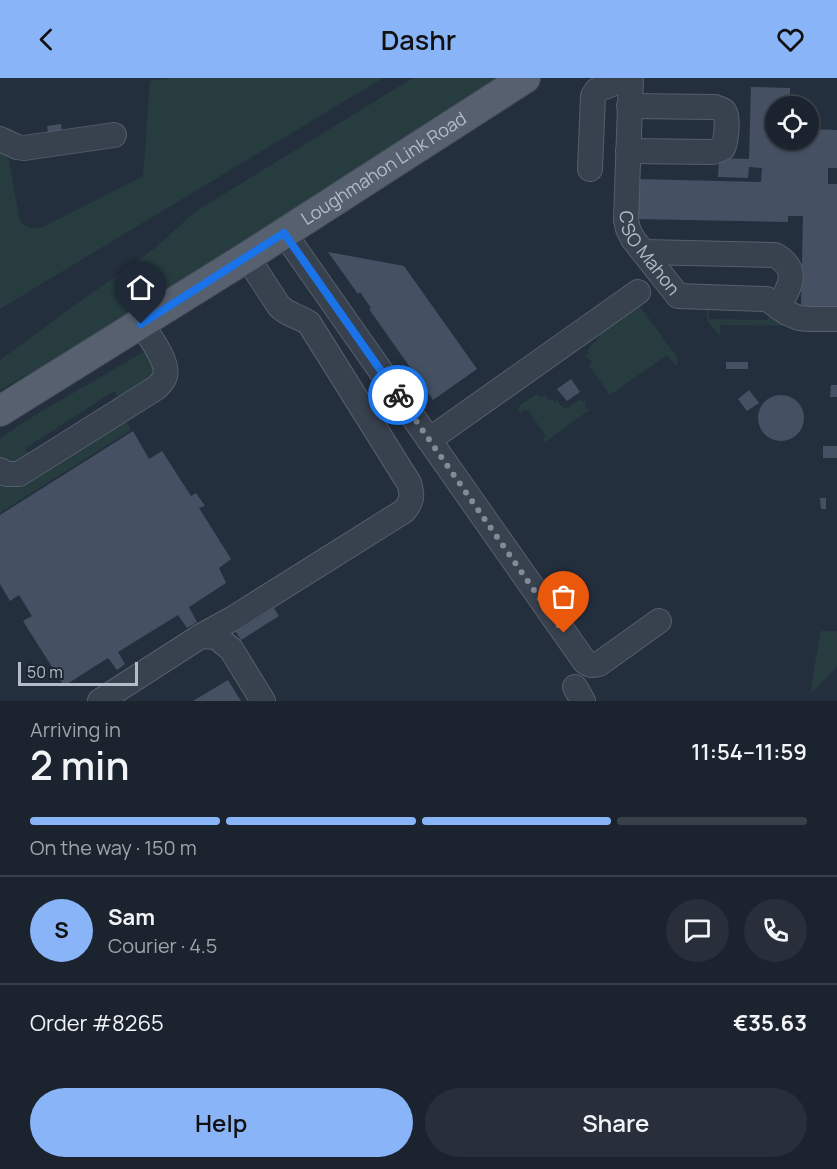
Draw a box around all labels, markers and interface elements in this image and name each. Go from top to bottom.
text: Dashr [381,21,456,58]
icon: back [30,23,63,56]
icon: heart [774,23,807,56]
map controls [765,96,819,150]
button: locate [765,96,819,150]
street label: Loughmahon Link Road [296,106,471,230]
street label: CSO Mahon [615,210,686,300]
pin [115,262,166,324]
icon: home [124,271,157,304]
courier [368,365,428,425]
icon: bike [382,379,415,412]
pin [538,571,589,633]
icon: bag [547,580,580,613]
scale bar [18,659,138,686]
text: 50 m [27,661,63,683]
text: Arriving in [30,716,121,743]
text: 11:54–11:59 [691,737,807,767]
text: 2 min [30,738,129,792]
text: On the way · 150 m [30,834,197,861]
button: chat [666,899,729,962]
button: phone [744,899,807,962]
text: Sam [108,902,155,932]
text: S [54,915,69,945]
text: Courier · 4.5 [108,932,217,959]
text: Order #8265 [30,1008,164,1038]
text: €35.63 [733,1008,807,1038]
button: Help [30,1088,413,1157]
button: Share [425,1088,807,1157]

